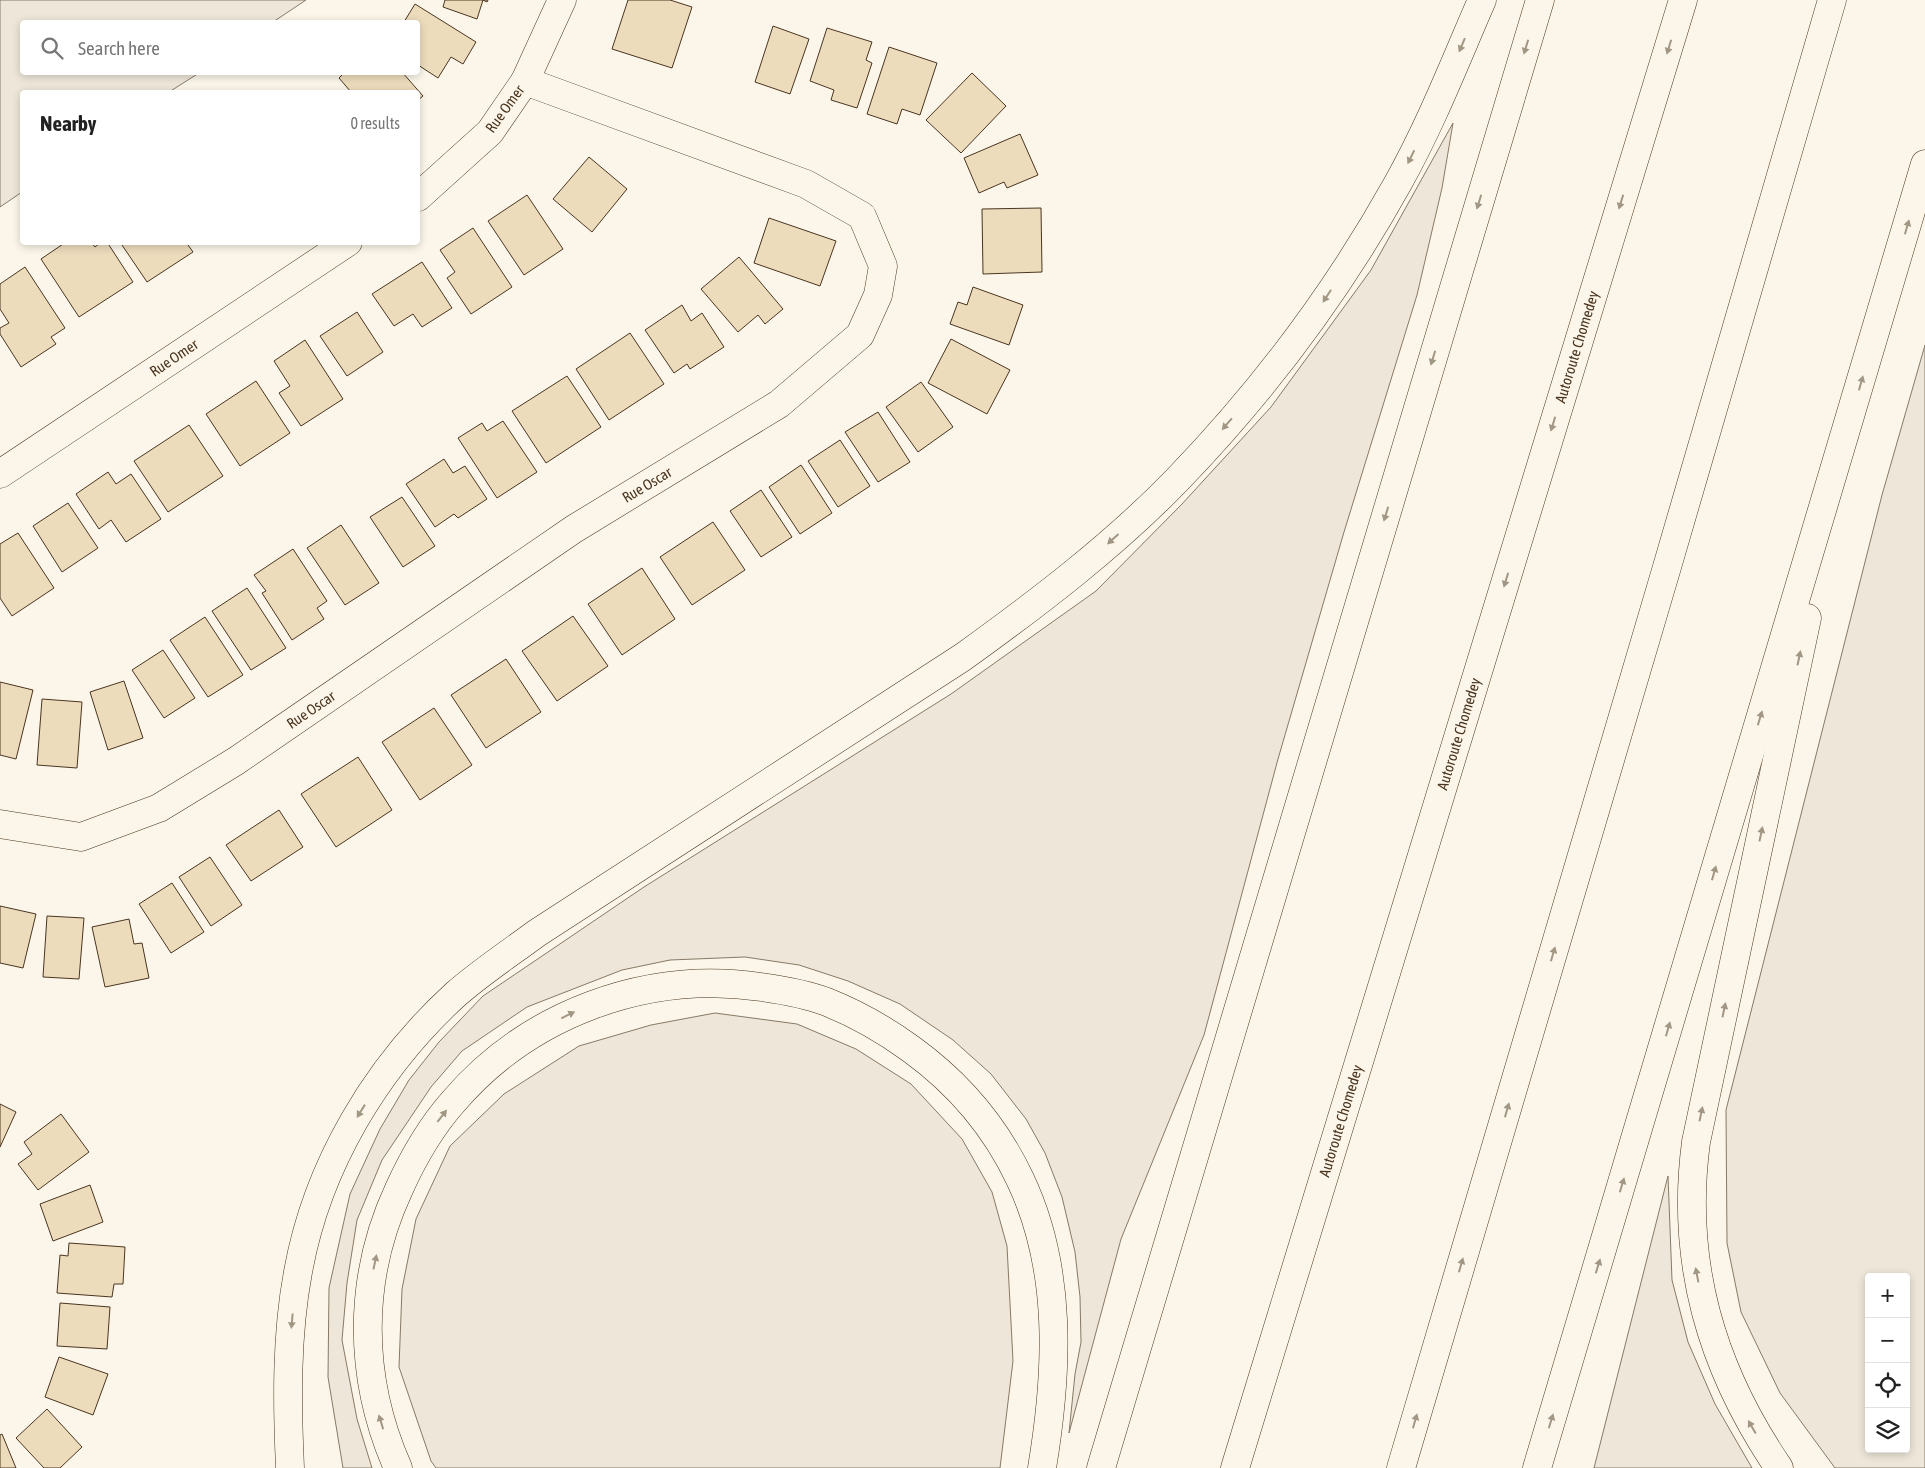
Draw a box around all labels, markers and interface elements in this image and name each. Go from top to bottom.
search box [20,20,420,75]
icon: search [38,34,66,62]
text: Search here [78,37,160,59]
one-way arrow [1458,38,1466,52]
one-way arrow [1522,39,1529,54]
one-way arrow [1664,39,1672,54]
street label: Rue Omer [482,81,528,136]
text: Nearby [40,111,96,135]
text: 0 results [350,114,400,132]
one-way arrow [1407,150,1415,164]
one-way arrow [1475,195,1483,210]
one-way arrow [1617,195,1625,210]
one-way arrow [1903,219,1911,234]
one-way arrow [1323,289,1332,303]
street label: Autoroute Chomedey [1551,289,1602,405]
street label: Rue Omer [146,335,202,380]
one-way arrow [1428,351,1436,366]
one-way arrow [1857,375,1865,390]
one-way arrow [1222,417,1233,430]
one-way arrow [1549,417,1557,432]
street label: Rue Oscar [619,463,675,506]
one-way arrow [1382,506,1390,521]
one-way arrow [1108,533,1120,545]
one-way arrow [1501,572,1509,587]
one-way arrow [1795,651,1803,666]
street label: Autoroute Chomedey [1433,676,1484,792]
street label: Rue Oscar [283,687,339,732]
one-way arrow [1757,710,1765,725]
one-way arrow [1758,826,1766,842]
one-way arrow [1710,866,1718,881]
one-way arrow [1550,946,1558,961]
one-way arrow [1720,1003,1728,1018]
one-way arrow [561,1011,575,1019]
one-way arrow [1664,1022,1672,1037]
street label: Autoroute Chomedey [1315,1063,1366,1179]
one-way arrow [1504,1102,1512,1117]
one-way arrow [356,1105,365,1118]
one-way arrow [1698,1105,1706,1121]
one-way arrow [437,1109,447,1122]
one-way arrow [1618,1177,1626,1192]
one-way arrow [371,1253,379,1269]
one-way arrow [1458,1258,1466,1273]
one-way arrow [1594,1258,1602,1273]
one-way arrow [1693,1267,1701,1283]
map controls [1865,1273,1910,1453]
button: + [1865,1273,1910,1318]
one-way arrow [288,1313,296,1329]
button: − [1865,1318,1910,1363]
button: locate [1865,1363,1910,1408]
button: layers [1865,1408,1910,1453]
one-way arrow [1412,1414,1420,1429]
one-way arrow [1548,1414,1556,1429]
one-way arrow [377,1415,385,1430]
one-way arrow [1748,1420,1757,1433]

